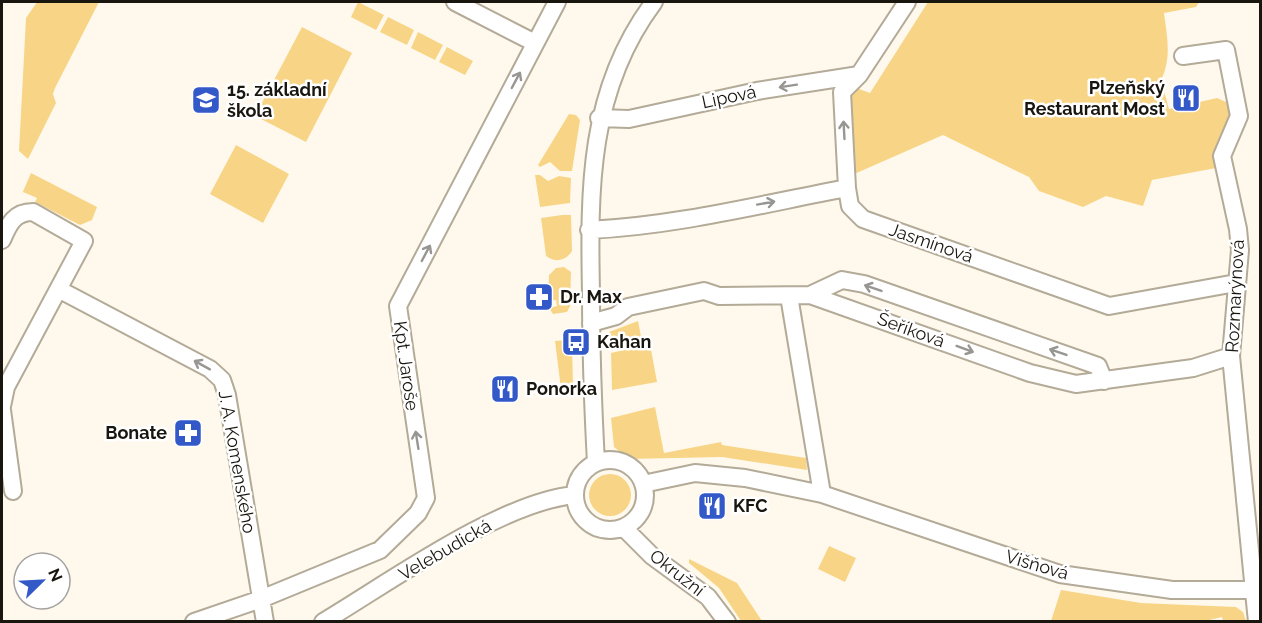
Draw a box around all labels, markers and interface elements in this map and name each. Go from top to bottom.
one-way arrow [511,72,522,90]
place label: Plzeňský Restaurant Most [1024,77,1165,119]
place label: 15. základní škola [227,79,327,121]
street label: Lipová [700,81,758,113]
one-way arrow [778,81,798,92]
restaurant icon: Plzeňský Restaurant Most [1170,82,1202,114]
school or university icon: 15. základní škola [190,84,222,116]
one-way arrow [839,120,850,140]
one-way arrow [756,197,776,208]
street label: Jasmínová [886,218,976,267]
street label: Rozmarýnová [1221,239,1248,353]
one-way arrow [420,245,432,263]
pharmacy icon: Dr. Max [523,281,555,313]
one-way arrow [865,281,883,292]
place label: Dr. Max [560,286,622,307]
street label: Šeříková [875,307,948,351]
street label: Kpt. Jaroše [390,320,423,413]
bus stop icon: Kahan [560,326,592,358]
place label: Kahan [597,331,651,352]
one-way arrow [955,345,973,356]
one-way arrow [1049,346,1068,357]
one-way arrow [194,359,211,371]
restaurant icon: Ponorka [489,373,521,405]
place label: Ponorka [526,378,597,399]
street label: J. A. Komenského [215,389,260,535]
pharmacy icon: Bonate [172,417,204,449]
place label: Bonate [105,422,167,443]
one-way arrow [412,431,423,451]
restaurant icon: KFC [696,490,728,522]
place label: KFC [733,495,768,516]
street label: Velebudická [395,515,495,584]
street label: Okružní [646,545,709,600]
street label: Višňová [1003,545,1071,584]
north arrow [12,551,72,611]
text: N [44,566,66,585]

